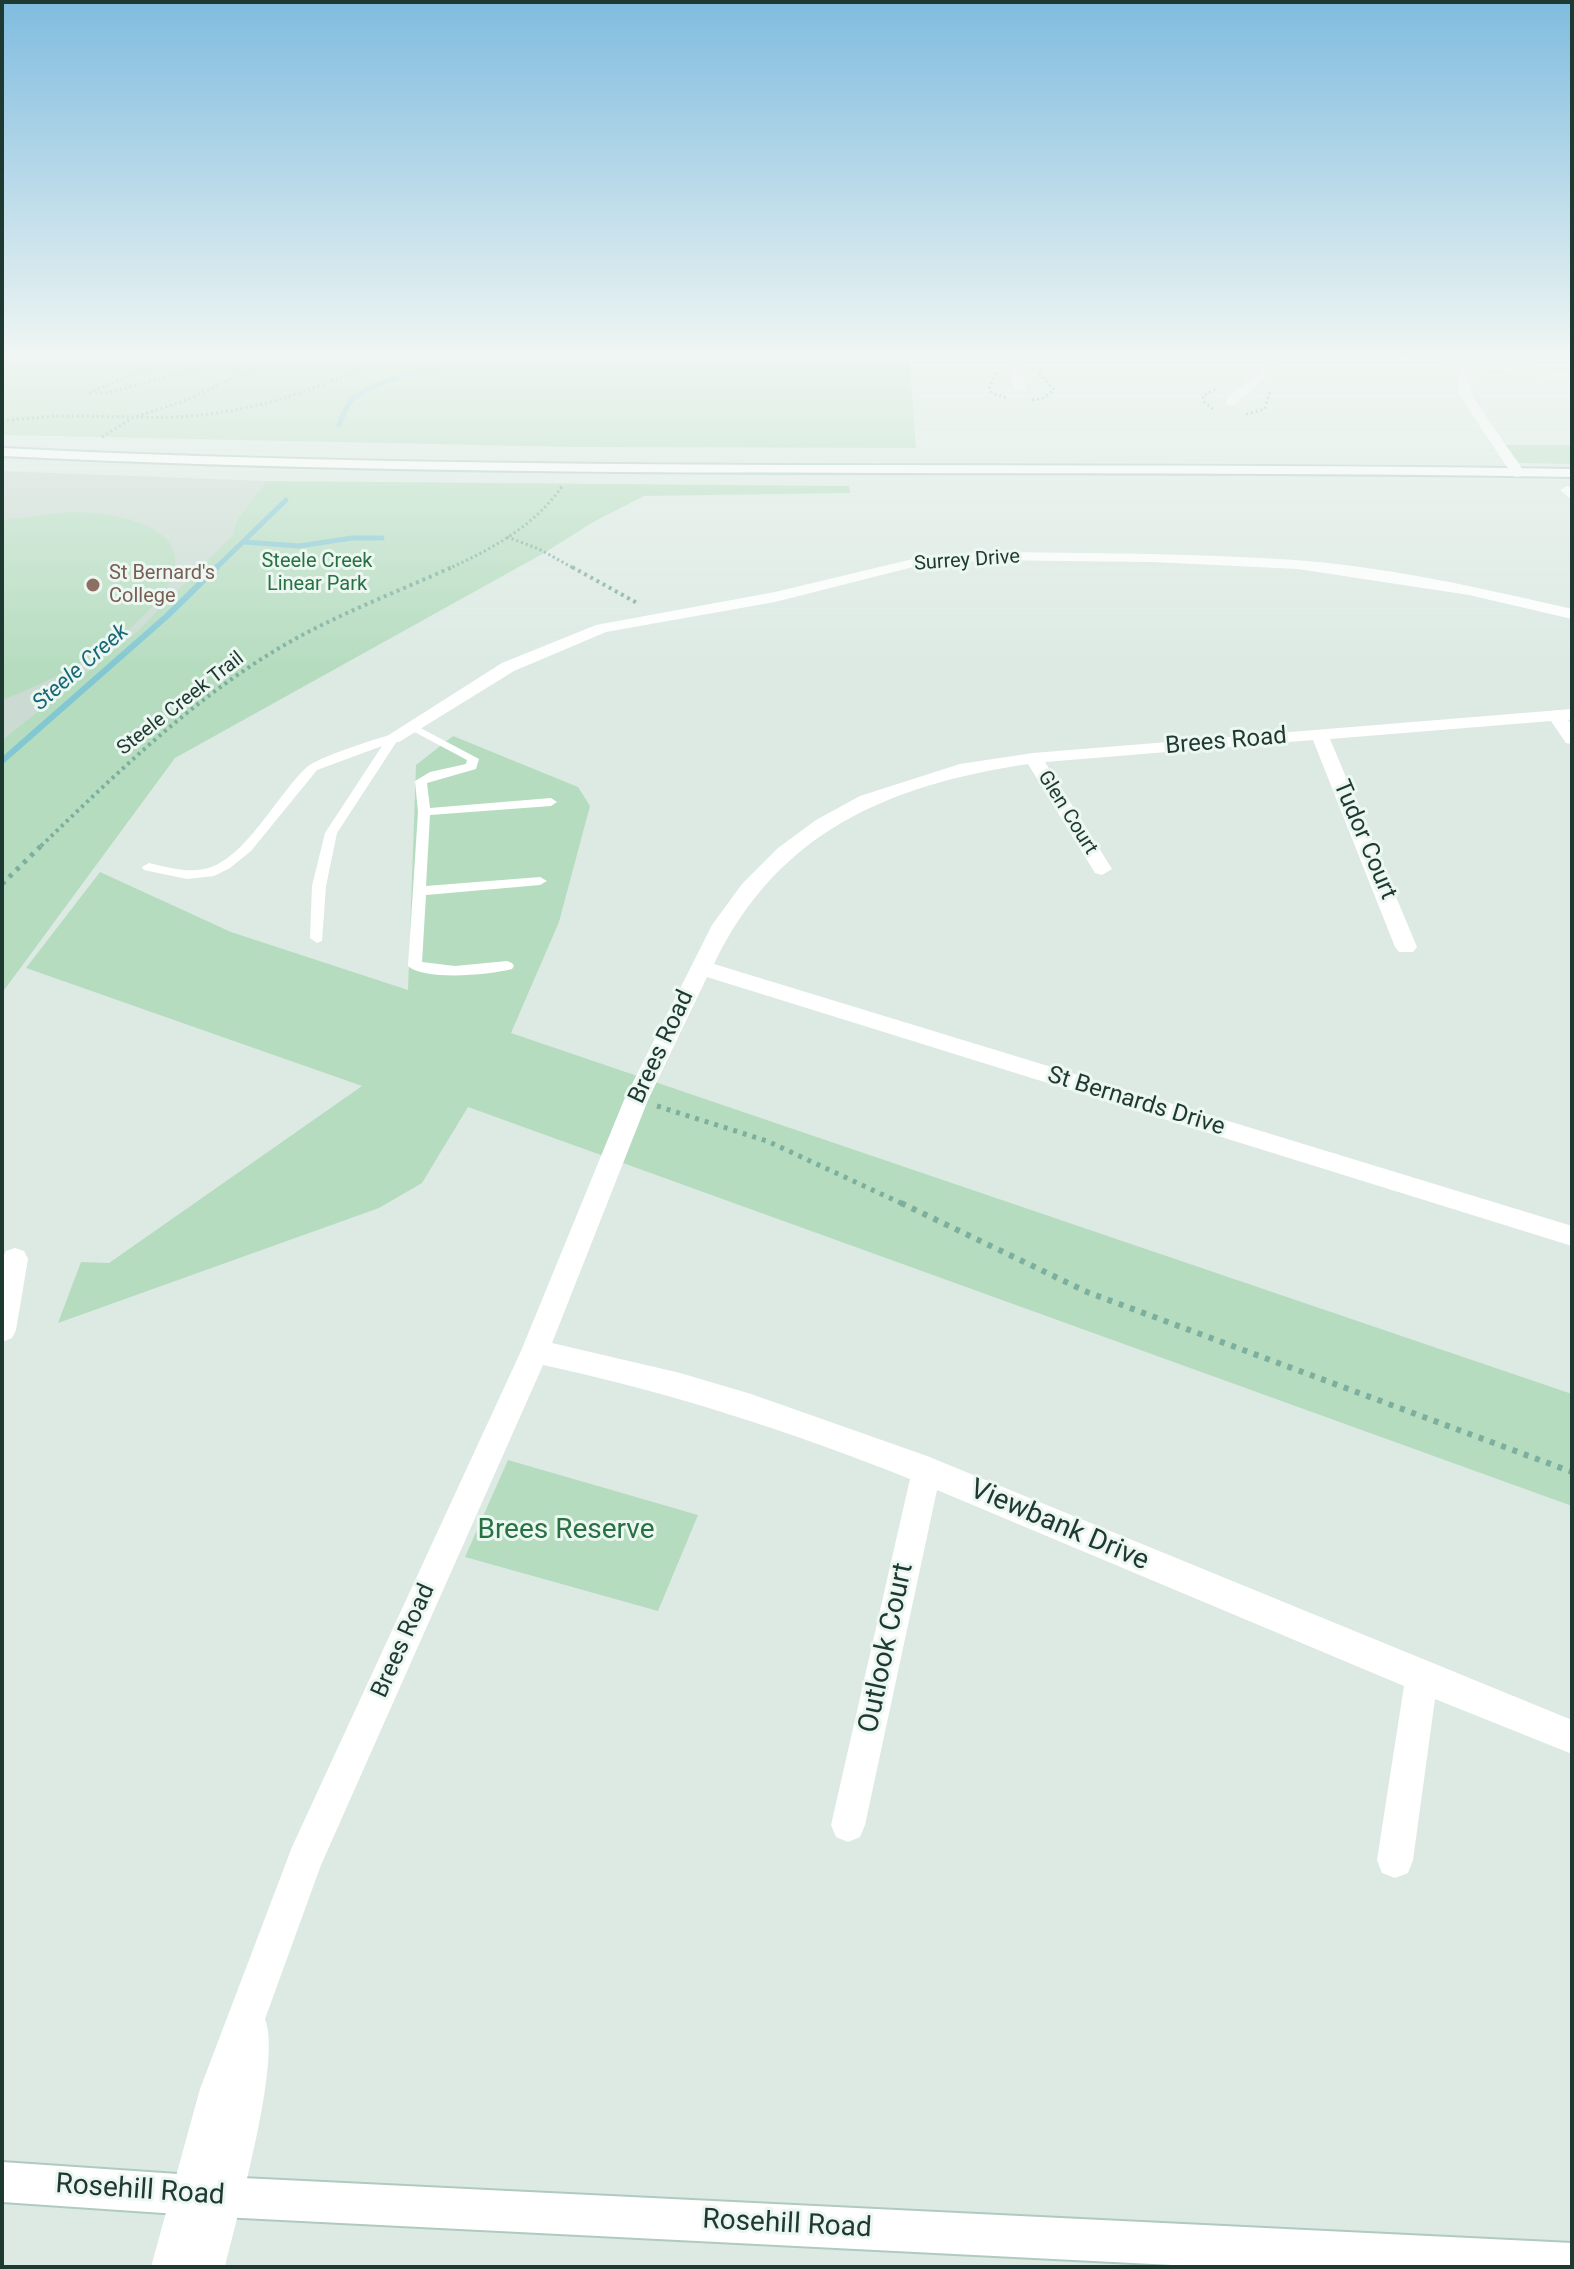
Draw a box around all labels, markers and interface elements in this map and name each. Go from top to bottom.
street label: Surrey Drive [913,545,1021,577]
park label: Steele Creek Linear Park [261,550,373,597]
place label: St Bernard's College [109,562,215,609]
marker: St Bernard's College [84,576,102,594]
water label: Steele Creek [28,619,134,717]
street label: Steele Creek Trail [113,647,249,761]
street label: Brees Road [1164,722,1288,762]
street label: Glen Court [1032,767,1102,859]
street label: Tudor Court [1326,776,1402,904]
street label: Brees Road [623,986,701,1108]
street label: St Bernards Drive [1044,1061,1228,1143]
street label: Viewbank Drive [965,1473,1153,1579]
park label: Brees Reserve [477,1514,655,1548]
street label: Outlook Court [853,1560,921,1736]
street label: Brees Road [366,1580,442,1702]
street label: Rosehill Road [54,2168,226,2214]
street label: Rosehill Road [701,2204,873,2246]

